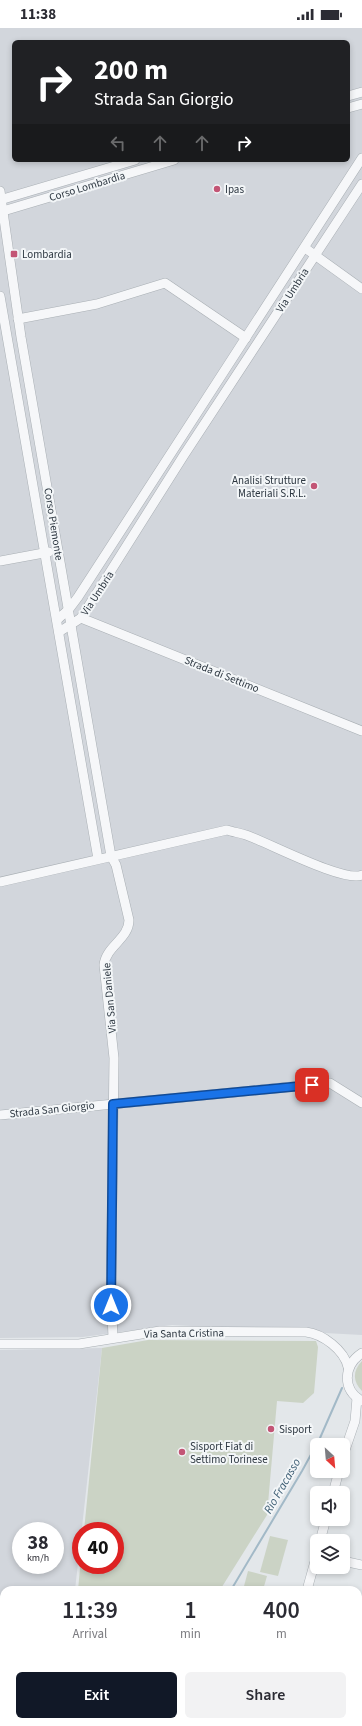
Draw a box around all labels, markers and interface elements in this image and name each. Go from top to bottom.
text: 11:38 [20,4,56,25]
text: 200 m [94,50,168,90]
icon: right [28,56,80,108]
text: Strada San Giorgio [94,87,234,112]
icon: left [107,132,129,154]
icon: ahead [149,132,171,154]
icon: ahead [191,132,213,154]
icon: right [233,132,255,154]
street label: Corso Lombardia [47,168,127,205]
place label: Ipas [225,182,244,197]
marker: Ipas [212,184,222,194]
place label: Lombardia [22,247,72,262]
marker: Lombardia [9,249,19,259]
street label: Via Umbria [272,265,312,316]
place label: Analisi Strutture Materiali S.R.L. [232,473,307,501]
marker: Analisi Strutture Materiali S.R.L. [309,481,319,491]
street label: Corso Piemonte [40,487,67,562]
street label: Via Umbria [77,568,117,619]
street label: Strada di Settimo [182,653,262,696]
street label: Via San Daniele [99,962,120,1034]
pin [295,1068,329,1102]
icon: arrive [301,1074,323,1096]
street label: Strada San Giorgio [9,1098,95,1121]
position arrow [90,1284,132,1326]
street label: Via Santa Cristina [144,1325,224,1342]
place label: Sisport [279,1422,312,1437]
marker: Sisport [266,1424,276,1434]
north arrow [310,1438,350,1478]
map controls [310,1438,350,1574]
place label: Sisport Fiat di Settimo Torinese [190,1439,268,1467]
marker: Sisport Fiat di Settimo Torinese [177,1447,187,1457]
water label: Rio Fracasso [260,1455,305,1517]
button: sound [310,1486,350,1526]
speed limit sign: 40 [72,1522,124,1574]
text: 38 [27,1529,49,1557]
button: layers [310,1534,350,1574]
text: km/h [27,1551,49,1565]
text: 11:39 [62,1593,118,1628]
text: 1 [184,1593,197,1628]
text: 400 [263,1593,300,1628]
text: Arrival [72,1625,107,1643]
text: min [180,1625,201,1643]
text: m [276,1625,287,1643]
button: Exit [16,1672,177,1718]
button: Share [185,1672,346,1718]

